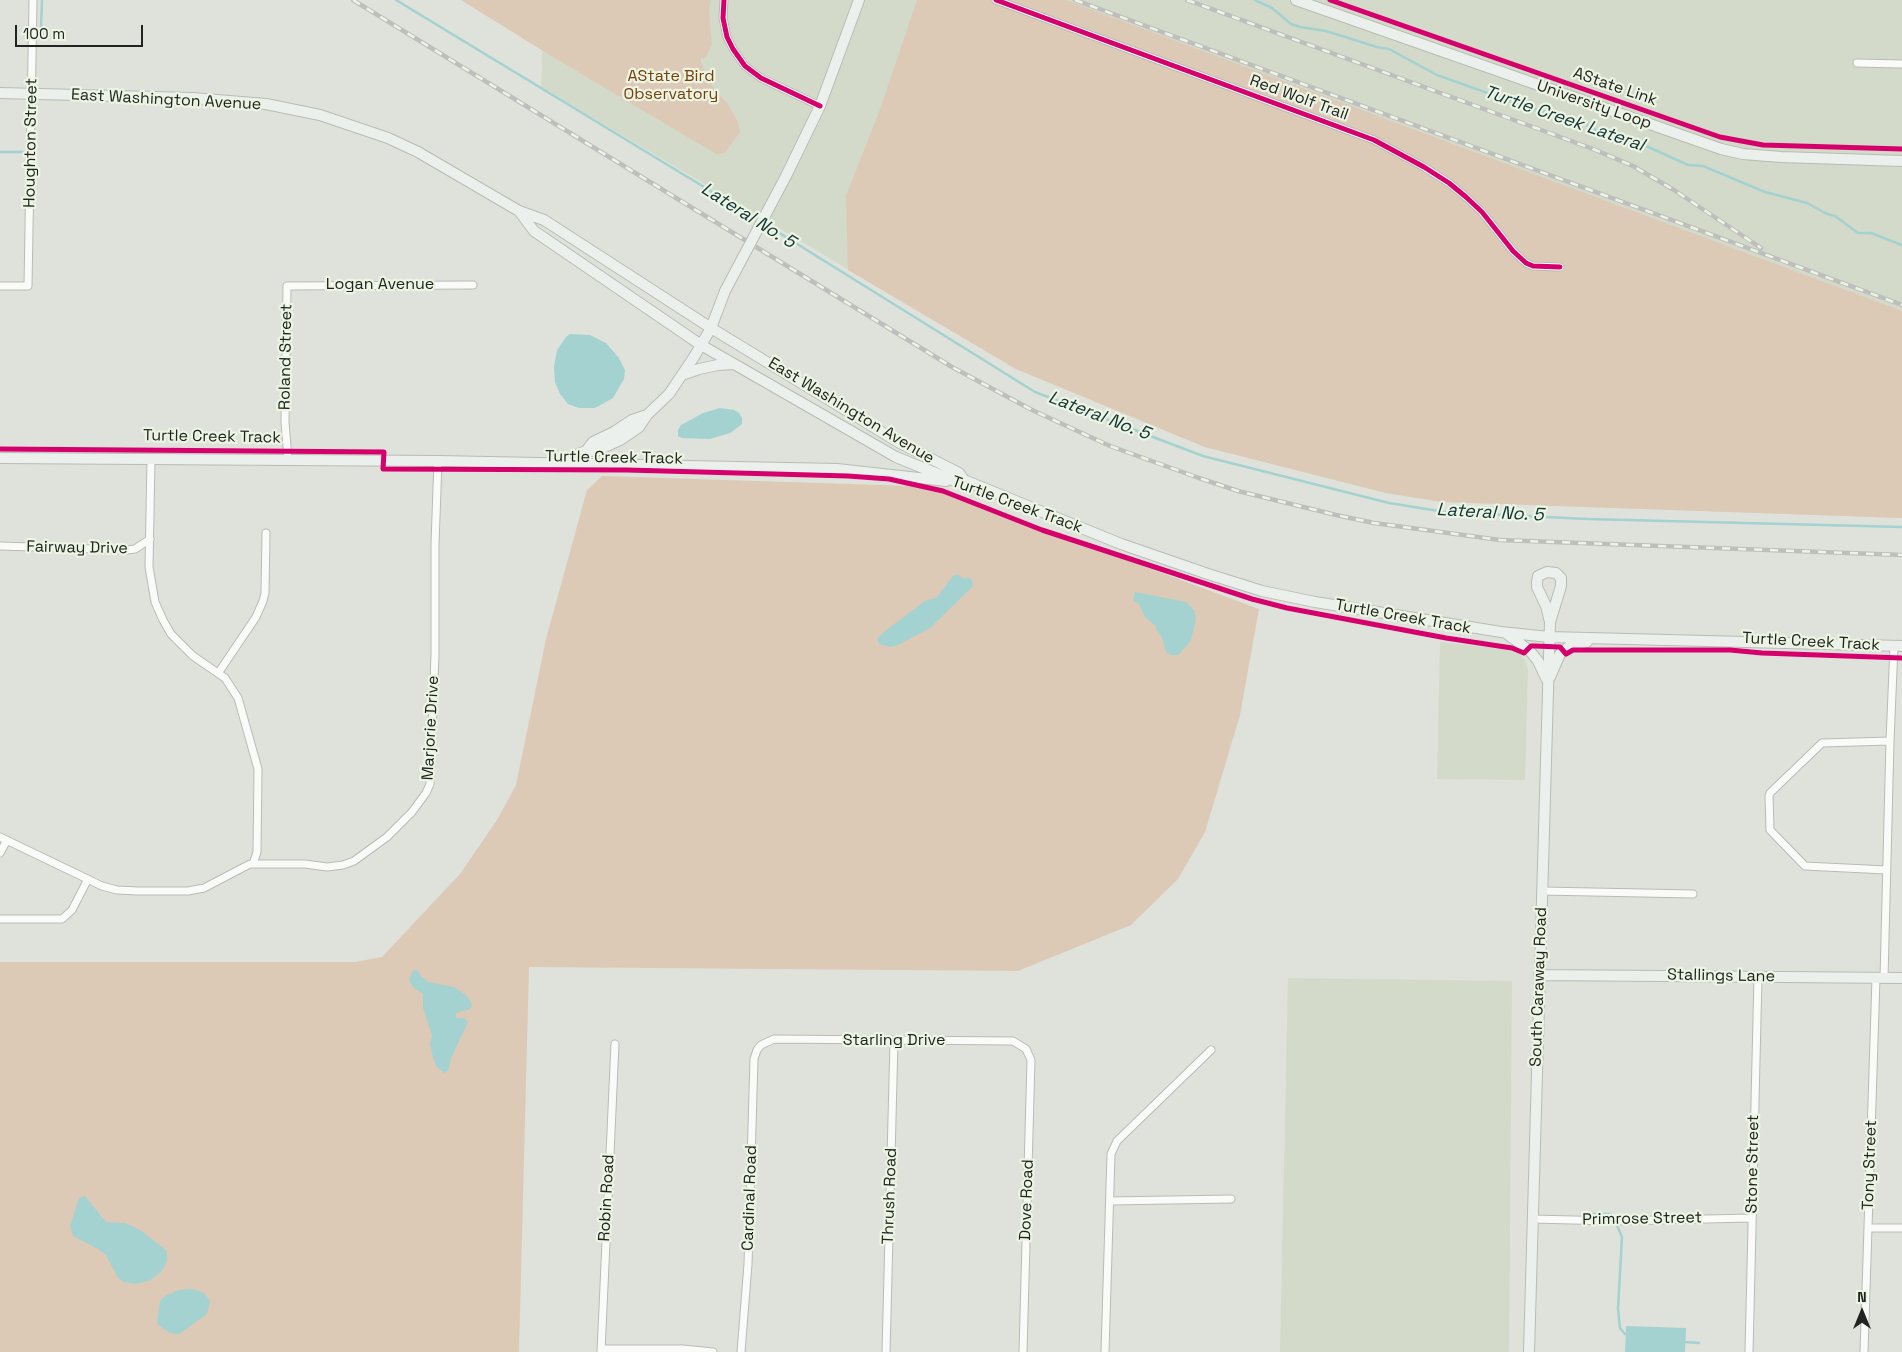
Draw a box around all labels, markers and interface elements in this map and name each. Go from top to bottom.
scale bar [18,15,145,47]
text: 100 m [23,24,65,43]
street label: AState Link [1570,64,1660,110]
park label: AState Bird Observatory [624,67,718,105]
street label: Red Wolf Trail [1247,71,1351,125]
street label: University Loop [1534,76,1654,134]
street label: Houghton Street [20,78,42,208]
water label: Turtle Creek Lateral [1481,81,1647,157]
street label: East Washington Avenue [70,85,262,115]
water label: Lateral No. 5 [697,178,799,254]
street label: Logan Avenue [326,275,434,295]
street label: Roland Street [275,304,297,410]
street label: East Washington Avenue [764,354,938,468]
water label: Lateral No. 5 [1045,387,1153,445]
street label: Turtle Creek Track [143,426,281,448]
street label: Turtle Creek Track [545,447,683,469]
street label: Turtle Creek Track [949,472,1085,538]
water label: Lateral No. 5 [1436,499,1544,527]
street label: Fairway Drive [26,538,128,558]
street label: Turtle Creek Track [1334,596,1472,638]
street label: Turtle Creek Track [1742,629,1880,655]
street label: Marjorie Drive [419,675,443,781]
street label: South Caraway Road [1527,907,1551,1067]
street label: Stallings Lane [1667,965,1775,987]
street label: Starling Drive [843,1031,945,1051]
street label: Stone Street [1743,1114,1763,1214]
street label: Tony Street [1859,1120,1881,1210]
street label: Cardinal Road [739,1145,761,1251]
street label: Thrush Road [879,1147,901,1245]
street label: Robin Road [595,1154,619,1242]
street label: Dove Road [1016,1159,1038,1241]
street label: Primrose Street [1582,1208,1702,1230]
north arrow [1837,1287,1887,1337]
text: N [1857,1288,1867,1306]

